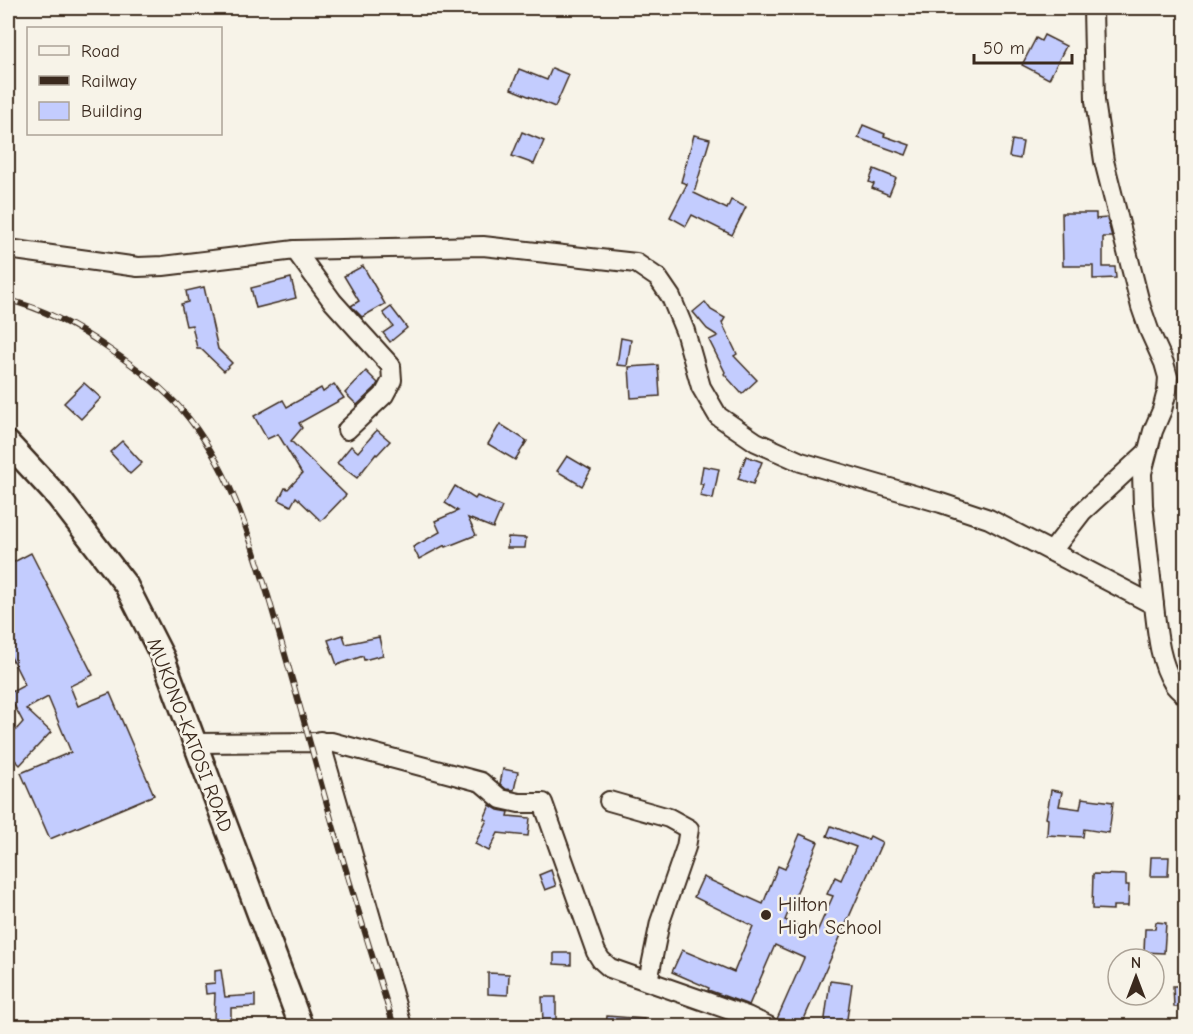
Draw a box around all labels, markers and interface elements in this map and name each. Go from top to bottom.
legend [27,27,222,135]
scale bar [974,27,1072,65]
text: 50 m [983,38,1025,59]
text: Road [81,41,120,62]
text: Railway [81,71,138,92]
text: Building [81,101,143,122]
street label: MUKONO-KATOSI ROAD [142,635,238,835]
place label: Hilton High School [778,893,882,939]
marker: Hilton High School [759,908,773,922]
north arrow [1106,947,1166,1007]
text: N [1131,954,1141,972]

